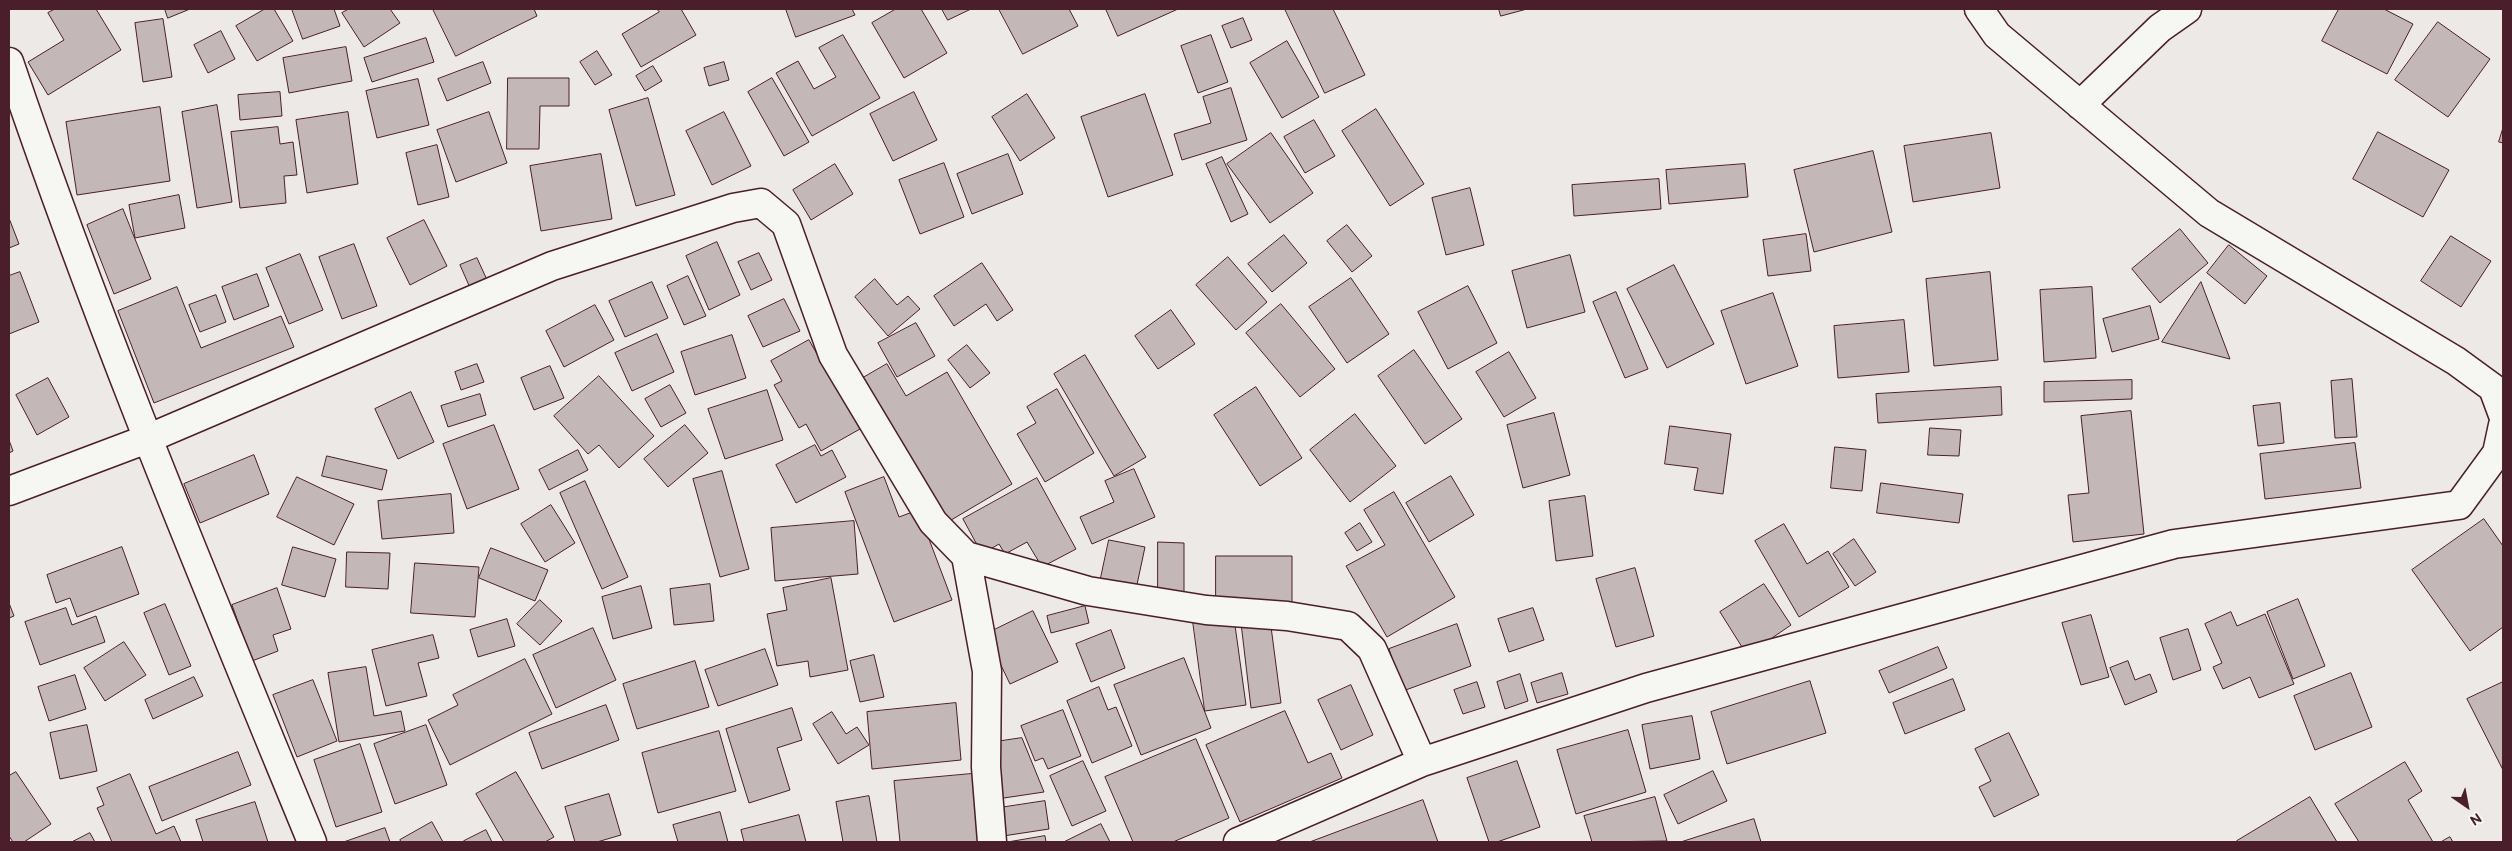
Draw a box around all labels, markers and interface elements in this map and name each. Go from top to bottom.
north arrow [2442,781,2492,831]
text: N [2466,809,2484,829]

